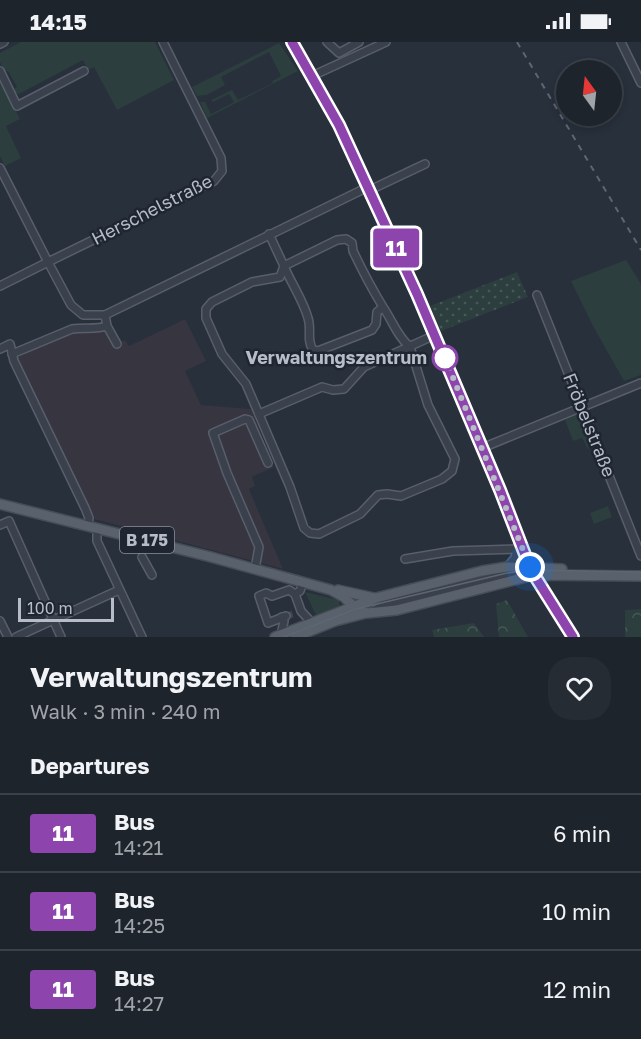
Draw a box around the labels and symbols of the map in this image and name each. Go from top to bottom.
north arrow [556,60,622,126]
street label: Herschelstraße [88,169,216,249]
line badge: 11 [369,228,423,268]
marker: Verwaltungszentrum [432,345,458,371]
place label: Verwaltungszentrum [245,346,427,368]
street label: Fröbelstraße [559,369,621,480]
road number: B 175 [120,527,174,553]
your location [515,552,545,582]
scale bar [18,595,114,622]

